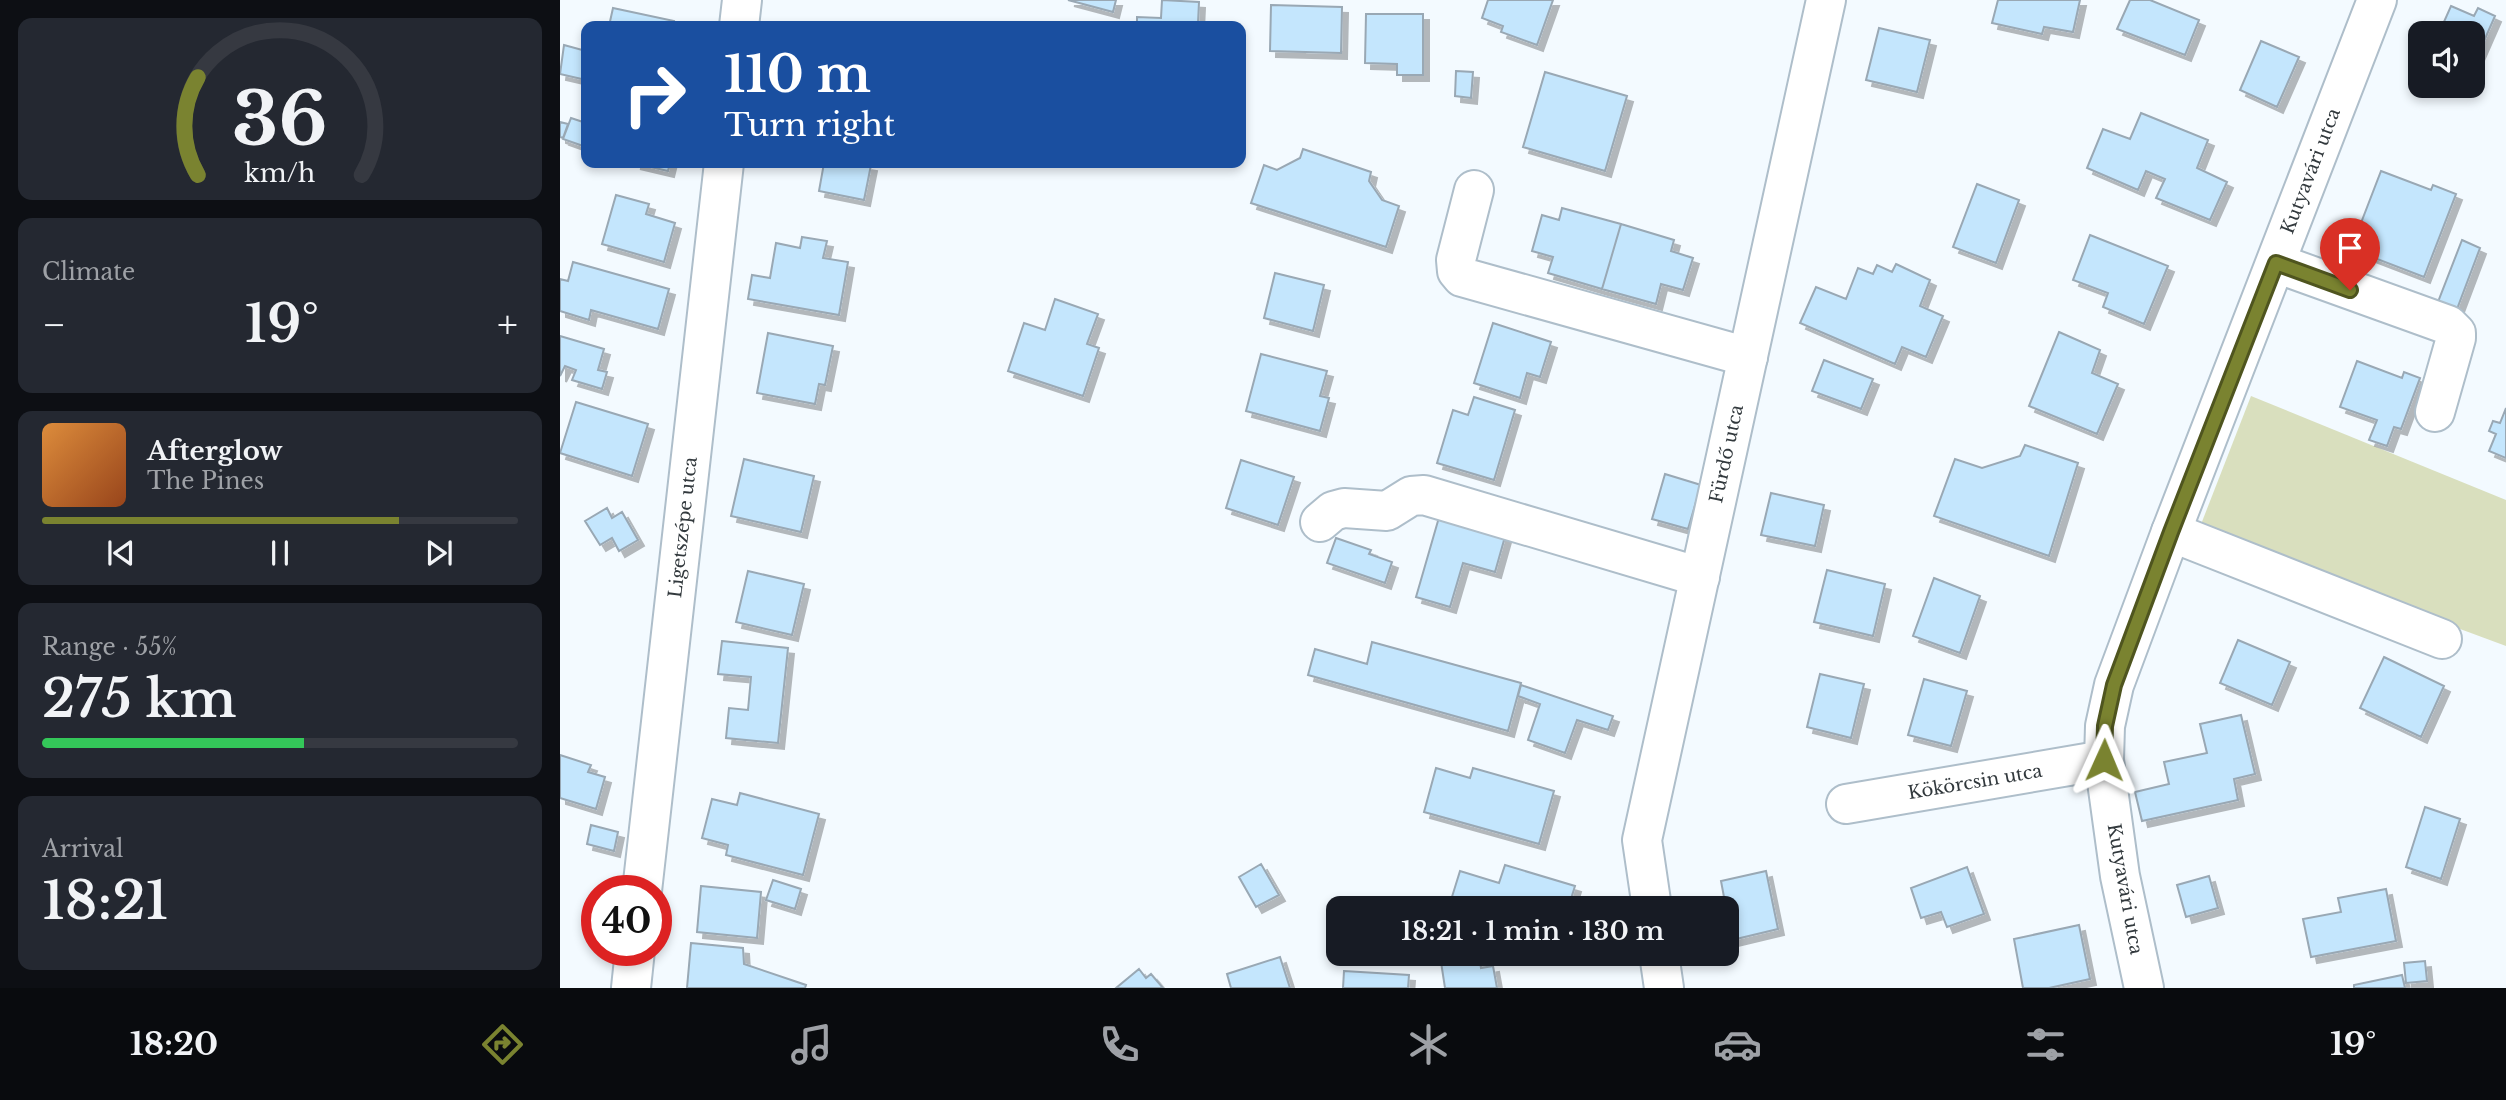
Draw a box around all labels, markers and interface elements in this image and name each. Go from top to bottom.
map controls [2408,21,2485,98]
button: sound [2408,21,2485,98]
text: 110 m [724,44,871,105]
icon: right [609,49,700,140]
text: 36 [232,74,328,165]
text: Turn right [724,105,895,145]
street label: Kutyavári utca [2277,105,2345,237]
text: km/h [245,158,315,189]
pin [2320,218,2380,290]
icon: arrive [2331,229,2369,267]
text: Climate [42,258,135,286]
text: 19° [244,292,319,356]
text: − [42,301,66,348]
text: + [497,301,518,348]
street label: Fürdő utca [1705,403,1748,505]
text: Afterglow [147,435,283,467]
street label: Ligetszépe utca [664,456,702,599]
text: The Pines [147,467,264,495]
icon: previous [102,534,140,572]
icon: pause [261,534,299,572]
icon: next [420,534,458,572]
text: Range · 55% [42,633,177,661]
text: 275 km [42,667,237,731]
position arrow [2067,723,2141,797]
street label: Kökörcsin utca [1906,760,2044,804]
street label: Kutyavári utca [2103,822,2147,956]
text: Arrival [42,835,123,863]
text: 18:21 [42,869,168,933]
speed limit sign: 40 [581,875,672,966]
text: 18:21 · 1 min · 130 m [1401,915,1664,947]
icon: directions [478,1020,527,1069]
icon: music [787,1020,836,1069]
icon: phone [1095,1020,1144,1069]
icon: climate [1404,1020,1453,1069]
icon: car [1713,1020,1762,1069]
icon: filters [2021,1020,2070,1069]
text: 18:20 [130,1024,218,1064]
text: 19° [2330,1024,2376,1064]

